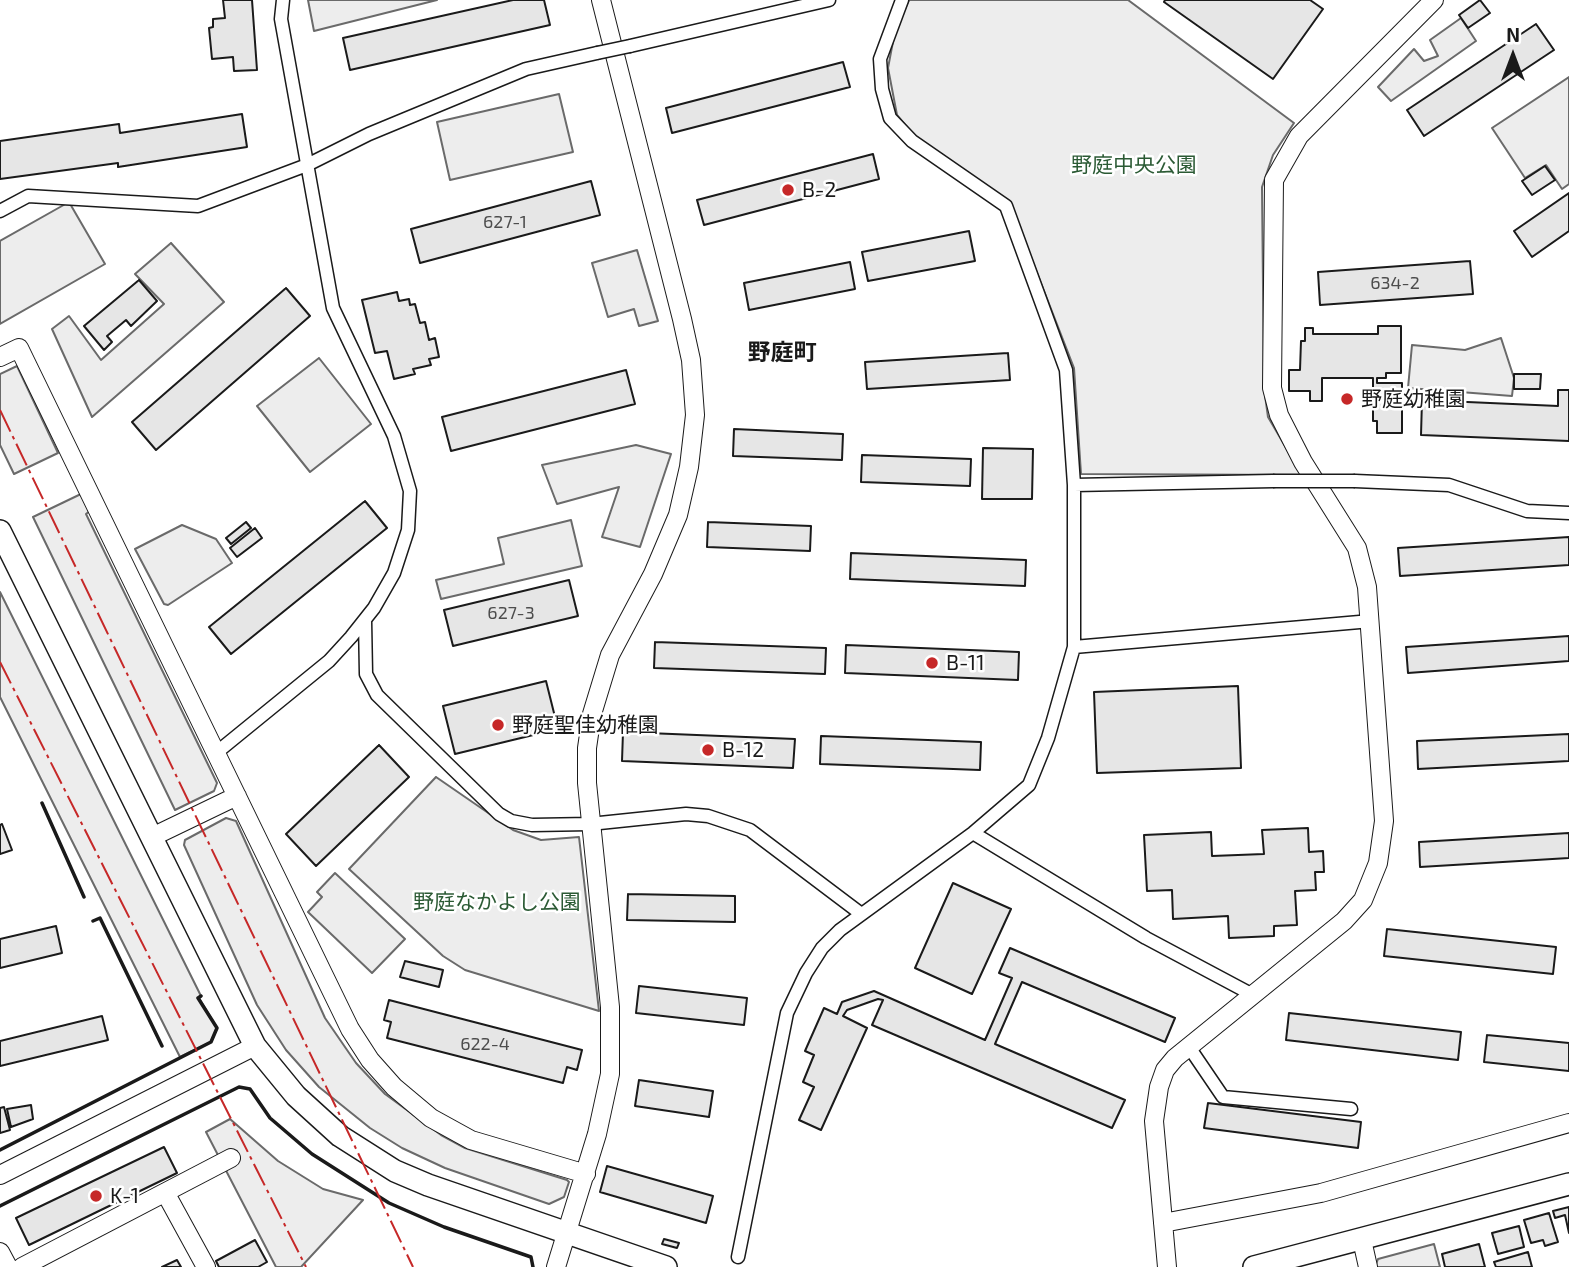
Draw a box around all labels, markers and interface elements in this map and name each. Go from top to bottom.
north arrow [1478,21,1548,91]
text: N [1506,23,1520,46]
park label: 野庭中央公園 [1071,152,1197,178]
place label: B-2 [802,177,836,203]
marker: B-2 [780,182,796,198]
house number: 627-1 [483,211,527,233]
house number: 634-2 [1370,272,1420,294]
district label: 野庭町 [748,338,816,366]
place label: 野庭幼稚園 [1361,386,1466,412]
marker: 野庭幼稚園 [1339,391,1355,407]
house number: 627-3 [487,602,535,624]
place label: B-11 [946,650,984,676]
marker: B-11 [924,655,940,671]
place label: 野庭聖佳幼稚園 [512,712,659,738]
marker: 野庭聖佳幼稚園 [490,717,506,733]
place label: B-12 [722,737,764,763]
marker: B-12 [700,742,716,758]
park label: 野庭なかよし公園 [413,889,581,915]
house number: 622-4 [460,1033,510,1055]
place label: K-1 [110,1183,139,1209]
marker: K-1 [88,1188,104,1204]

